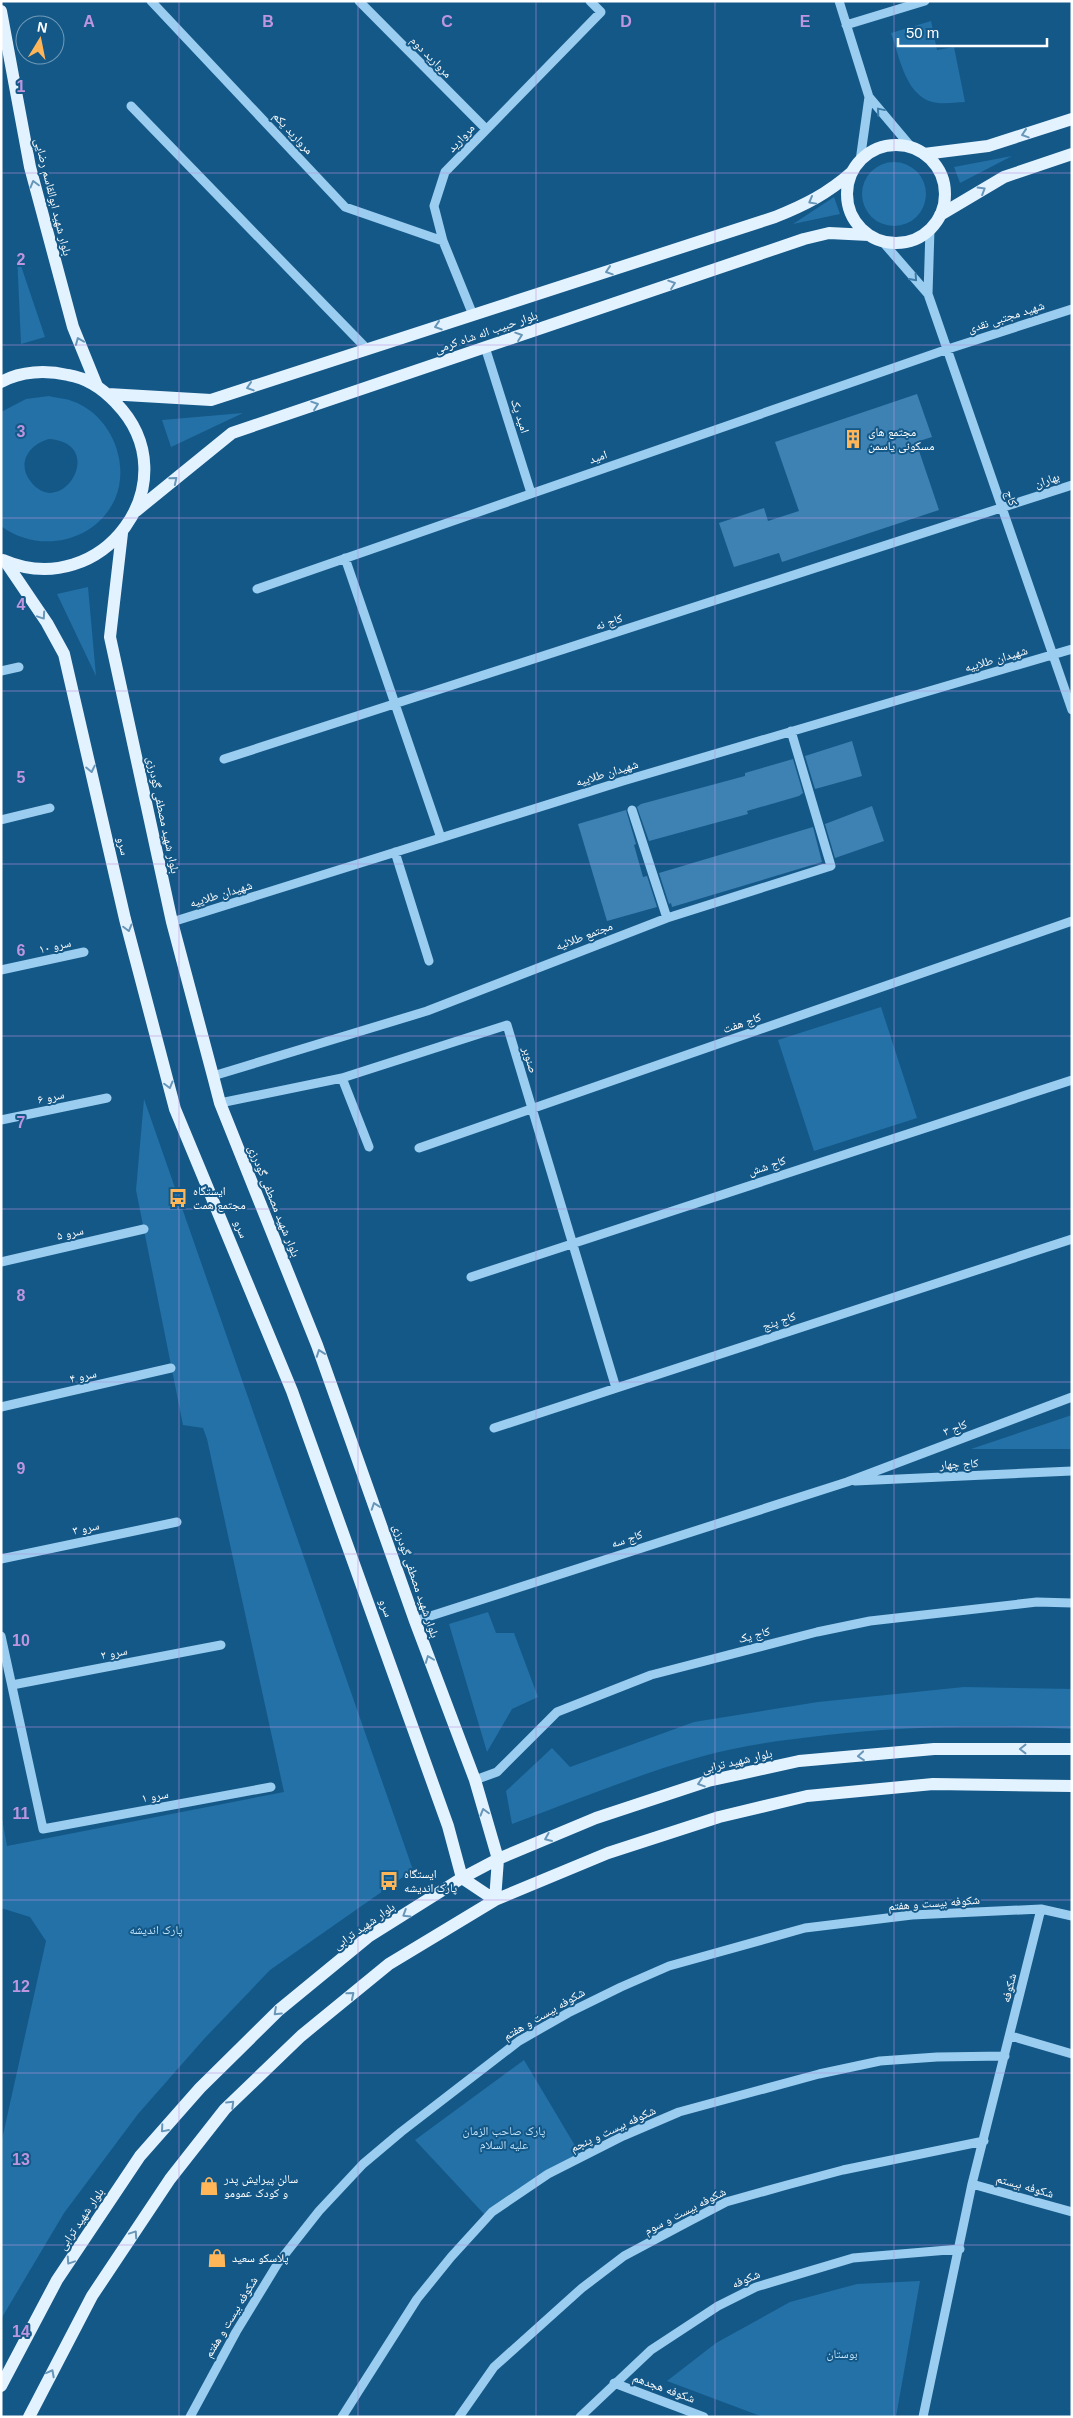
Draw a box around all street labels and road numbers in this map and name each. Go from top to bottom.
street label: مروارید دوم [407,33,455,81]
street label: مروارید یکم [269,109,316,158]
street label: مروارید [445,121,478,155]
street label: بلوار شهید ابوالقاسم رضایی [31,137,74,257]
street label: شهید مجتبی نقدی [966,298,1046,336]
street label: بلوار حبیب اله شاه کرمی [433,308,540,357]
street label: امید یک [508,397,532,435]
street label: امید [587,447,609,467]
street label: بهاران [1033,469,1061,491]
street label: کاج [1002,488,1020,508]
street label: کاج نه [594,611,624,633]
street label: شهیدان طلاییه [963,643,1029,675]
street label: بلوار شهید مصطفی گودرزی [143,755,182,875]
street label: شهیدان طلاییه [574,757,640,789]
street label: سرو [114,835,132,857]
street label: شهیدان طلاییه [188,878,254,910]
street label: مجتمع طلائیه [553,919,615,953]
street label: سرو ۱۰ [38,936,72,956]
street label: کاج هفت [721,1010,763,1036]
street label: صنوبر [519,1044,540,1075]
street label: سرو ۶ [36,1087,66,1107]
street label: بلوار شهید مصطفی گودرزی [245,1143,303,1259]
street label: کاج شش [746,1153,788,1179]
street label: سرو [231,1218,251,1240]
street label: سرو ۵ [55,1223,85,1243]
street label: کاج پنج [760,1309,798,1333]
street label: سرو ۴ [68,1366,98,1386]
street label: کاج ۳ [941,1417,969,1439]
street label: کاج چهار [938,1456,979,1472]
street label: سرو ۳ [71,1518,101,1538]
street label: بلوار شهید مصطفی گودرزی [390,1522,442,1640]
street label: کاج سه [609,1527,645,1551]
street label: سرو [376,1597,396,1619]
street label: کاج یک [737,1624,772,1646]
street label: سرو ۲ [99,1644,129,1662]
street label: بلوار شهید ترابی [700,1746,774,1776]
street label: سرو ۱ [140,1787,170,1805]
street label: شکوفه بیست و هفتم [888,1893,980,1914]
street label: بلوار شهید ترابی [331,1900,398,1953]
street label: شکوفه [999,1972,1019,2004]
street label: شکوفه بیست و هفتم [501,1985,588,2044]
street label: شکوفه بیست و پنجم [568,2103,658,2156]
street label: شکوفه بیستم [994,2171,1055,2202]
street label: شکوفه بیست و سوم [642,2184,729,2239]
street label: بلوار شهید ترابی [55,2185,107,2253]
street label: شکوفه [730,2267,762,2291]
street label: شکوفه بیست و هفتم [201,2274,262,2361]
street label: شکوفه هجدهم [631,2370,697,2407]

